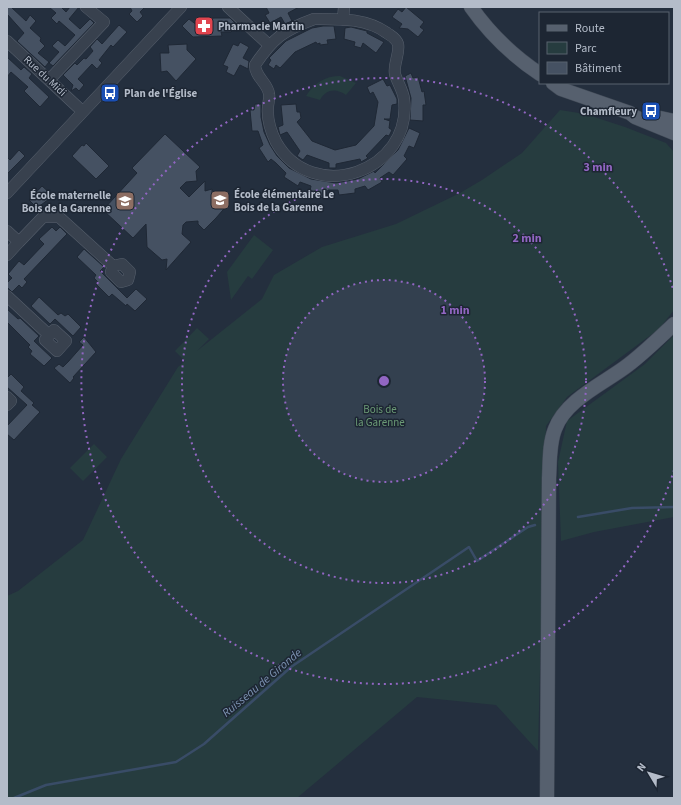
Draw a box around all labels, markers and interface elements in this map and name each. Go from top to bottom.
legend [539,12,669,84]
pharmacy icon: Pharmacie Martin [193,15,215,37]
place label: Pharmacie Martin [218,19,304,34]
text: Route [575,20,605,37]
text: Parc [575,40,597,57]
street label: Rue du Midi [20,52,70,100]
text: Bâtiment [575,60,621,77]
bus stop icon: Plan de l'Église [99,82,121,104]
place label: Plan de l'Église [124,86,198,101]
bus stop icon: Chamfleury [640,100,662,122]
place label: Chamfleury [580,104,637,119]
text: 3 min [583,159,613,176]
place label: École élémentaire Le Bois de la Garenne [234,187,334,215]
place label: École maternelle Bois de la Garenne [22,188,111,216]
school or university icon: École élémentaire Le Bois de la Garenne [209,189,231,211]
school or university icon: École maternelle Bois de la Garenne [114,190,136,212]
text: 2 min [512,230,542,247]
text: 1 min [440,302,470,319]
centre of rings [377,374,391,388]
park label: Bois de la Garenne [355,402,405,430]
water label: Ruisseau de Gironde [218,644,306,721]
north arrow [629,753,669,793]
text: N [633,760,650,775]

